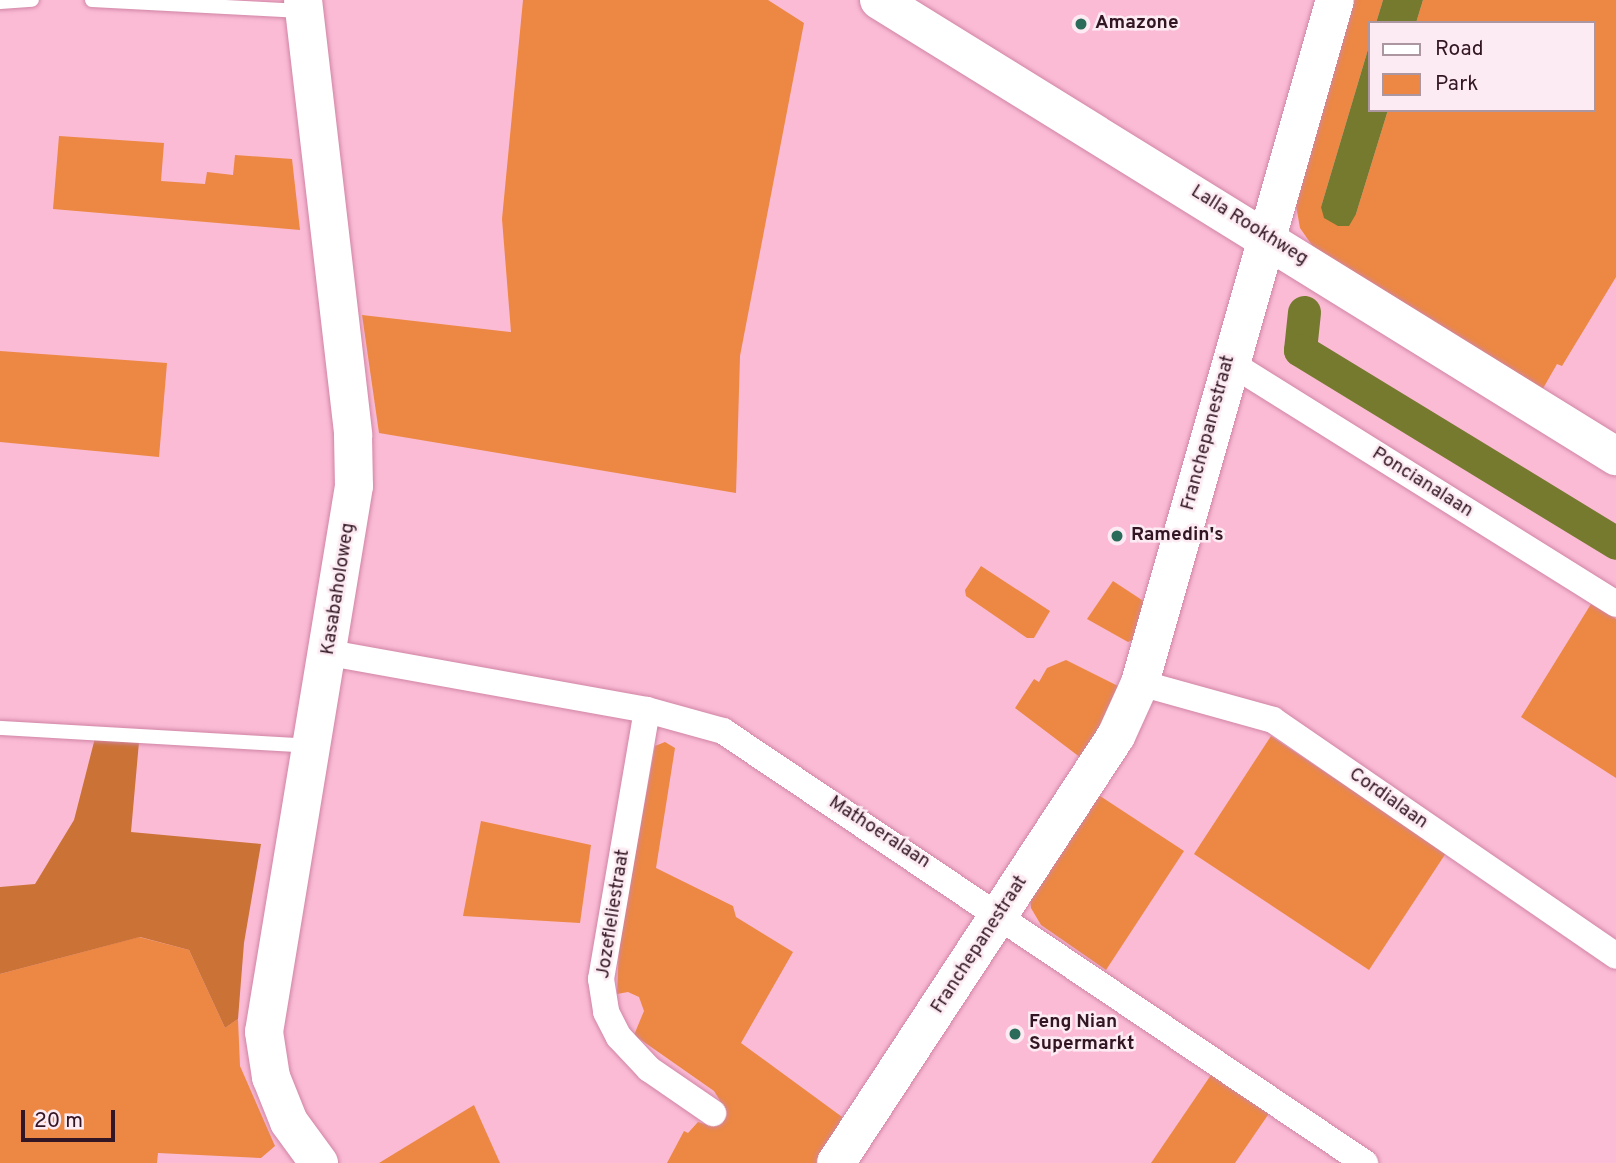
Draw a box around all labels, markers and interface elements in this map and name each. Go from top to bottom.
place label: Amazone [1095,13,1179,35]
marker: Amazone [1073,16,1089,32]
legend [1368,21,1595,112]
text: Road [1435,36,1484,63]
text: Park [1435,71,1478,98]
street label: Lalla Rookhweg [1186,181,1312,271]
street label: Franchepanestraat [1177,353,1241,513]
street label: Poncianalaan [1367,443,1477,523]
street label: Kasabaholoweg [317,521,361,657]
place label: Ramedin's [1131,525,1224,547]
marker: Ramedin's [1109,528,1125,544]
street label: Cordialaan [1344,763,1432,835]
street label: Mathoeralaan [824,792,934,874]
street label: Jozefleliestraat [593,848,635,980]
street label: Franchepanestraat [927,872,1033,1018]
place label: Feng Nian Supermarkt [1029,1012,1134,1056]
marker: Feng Nian Supermarkt [1007,1026,1023,1042]
scale bar [24,1096,119,1140]
text: 20 m [34,1108,83,1135]

